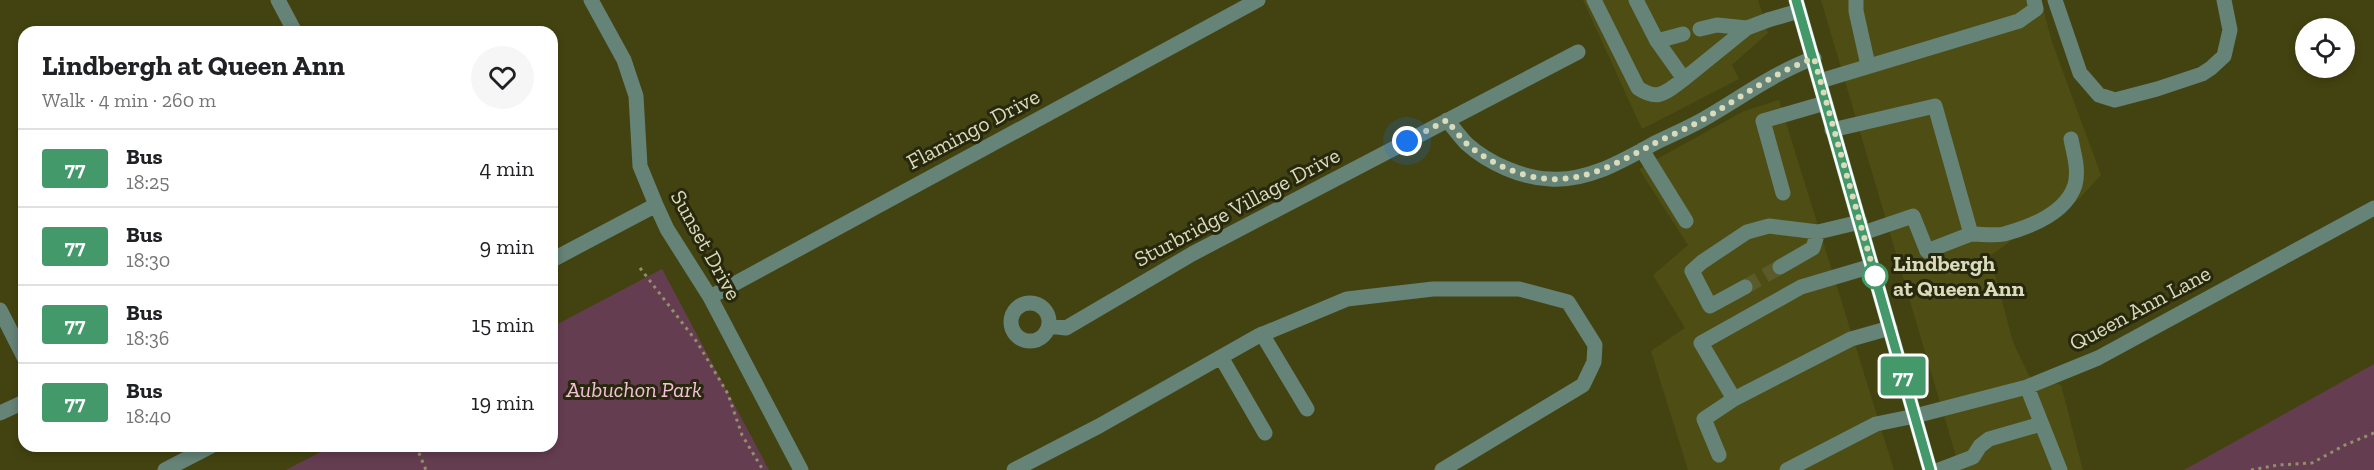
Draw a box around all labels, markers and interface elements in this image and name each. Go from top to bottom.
map controls [2295,18,2355,78]
button: locate [2295,18,2355,78]
button: heart [471,46,534,109]
text: Lindbergh at Queen Ann [42,49,345,82]
street label: Flamingo Drive [902,83,1044,175]
text: Walk · 4 min · 260 m [42,88,216,112]
your location [1392,126,1422,156]
street label: Sturbridge Village Drive [1130,141,1344,273]
text: Bus [126,143,163,170]
text: 4 min [479,155,534,182]
text: 77 [65,156,85,181]
text: 18:25 [126,170,169,194]
street label: Sunset Drive [665,185,747,305]
text: Bus [126,221,163,248]
text: 9 min [480,233,534,260]
text: 77 [65,234,85,259]
text: 18:30 [126,248,170,272]
place label: Lindbergh at Queen Ann [1893,250,2025,302]
street label: Queen Ann Lane [2065,259,2215,357]
marker: Lindbergh at Queen Ann [1862,263,1888,289]
text: Bus [126,299,163,326]
text: 15 min [472,311,534,338]
text: 77 [65,312,85,337]
text: 18:36 [126,326,169,350]
line badge: 77 [1876,356,1930,395]
text: 77 [1893,364,1913,389]
park label: Aubuchon Park [565,376,702,403]
text: Bus [126,377,163,404]
text: 19 min [471,389,534,416]
text: 77 [65,390,85,415]
text: 18:40 [126,404,171,428]

